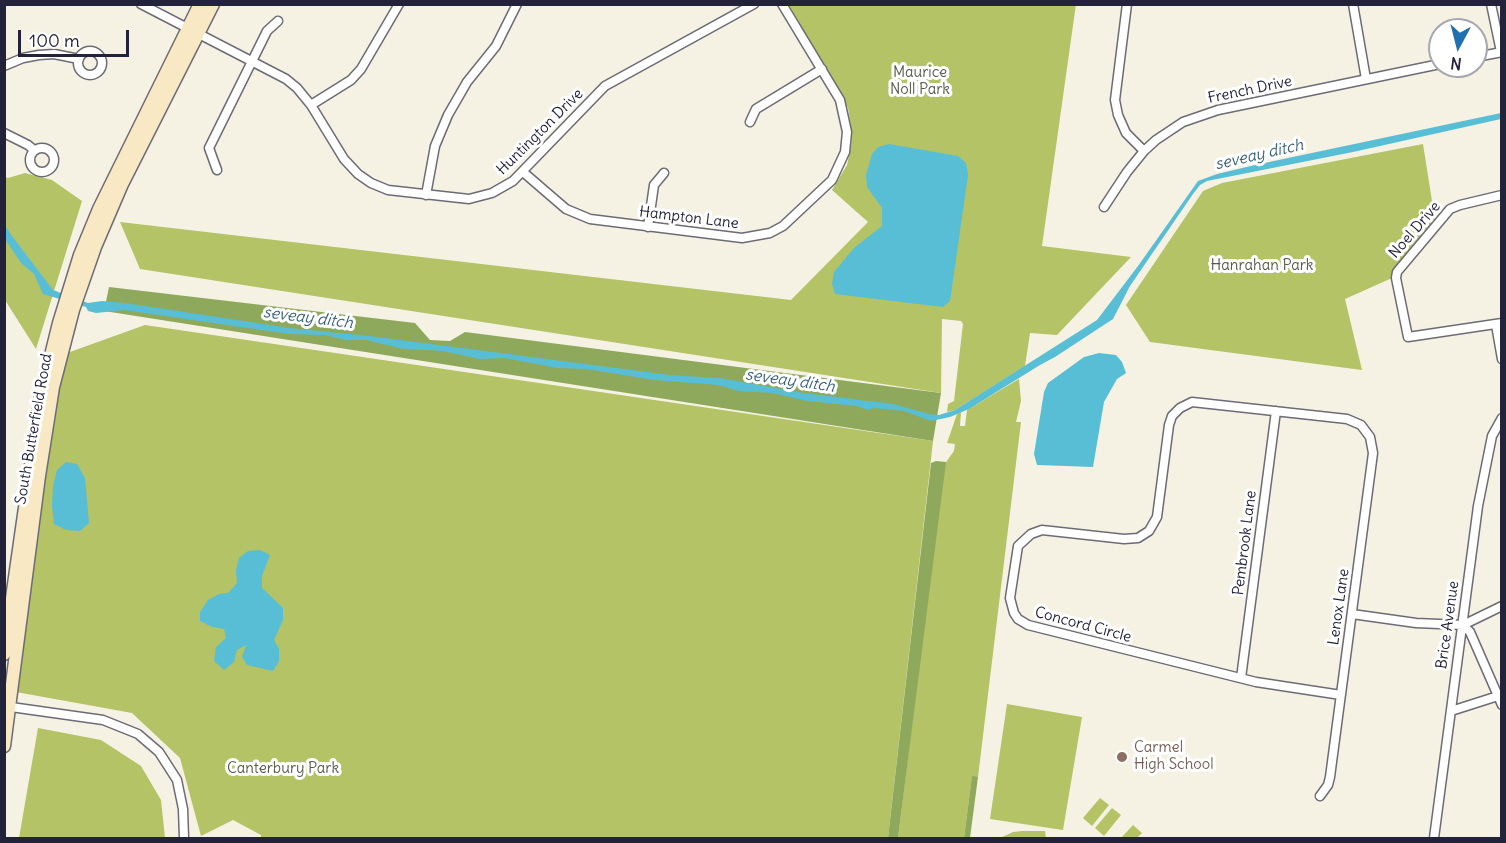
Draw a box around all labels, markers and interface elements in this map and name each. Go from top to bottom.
scale bar [21,18,132,56]
north arrow [1428,18,1488,78]
text: 100 m [29,29,80,52]
text: N [1449,53,1463,74]
park label: Maurice Noll Park [890,64,950,99]
street label: French Drive [1206,72,1294,108]
street label: Huntington Drive [493,85,587,179]
water label: seveay ditch [1213,136,1305,174]
street label: Noel Drive [1386,198,1444,262]
street label: Hampton Lane [638,203,740,233]
park label: Hanrahan Park [1210,257,1314,275]
water label: seveay ditch [262,303,354,333]
street label: South Butterfield Road [12,352,56,506]
water label: seveay ditch [744,365,836,397]
street label: Pembrook Lane [1230,490,1260,596]
street label: Lenox Lane [1325,568,1353,646]
street label: Brice Avenue [1433,580,1463,670]
street label: Concord Circle [1033,603,1133,647]
place label: Carmel High School [1134,739,1214,774]
marker: Carmel High School [1115,750,1129,764]
park label: Canterbury Park [227,760,339,778]

